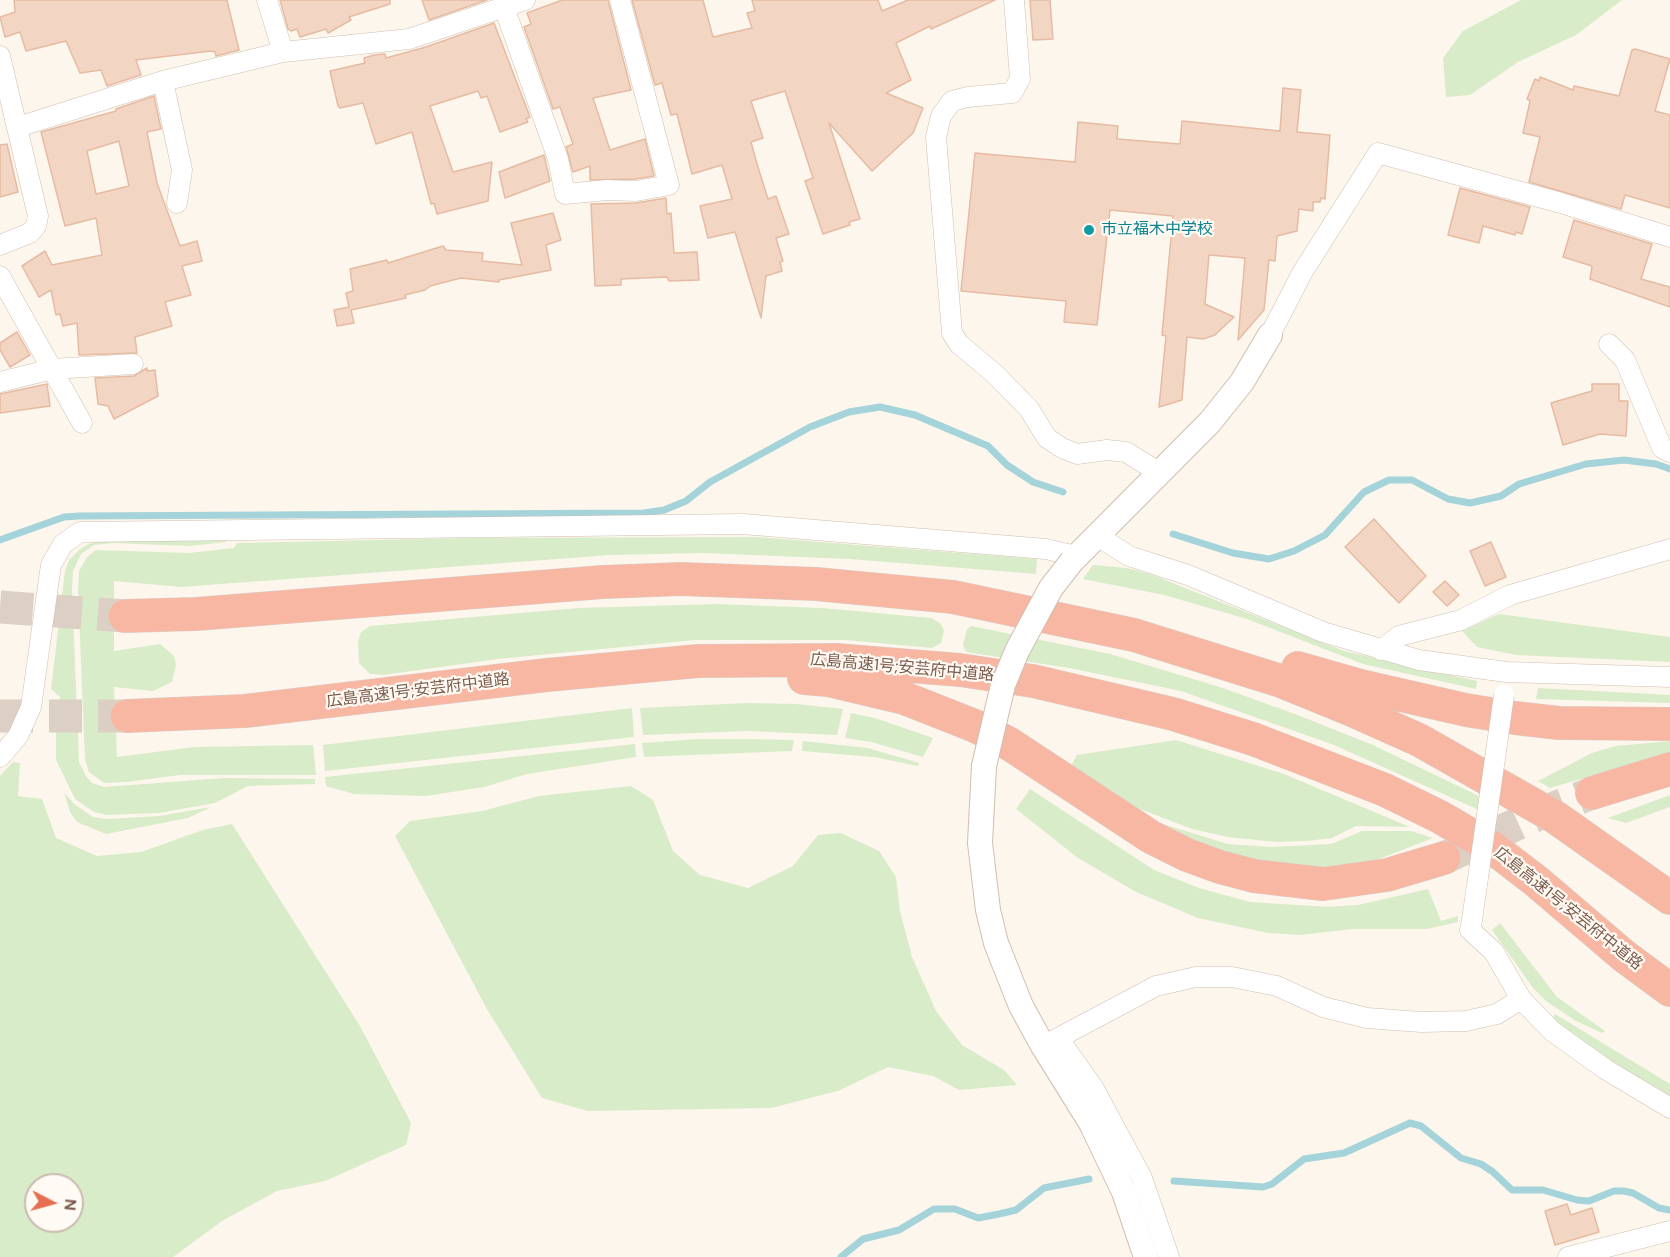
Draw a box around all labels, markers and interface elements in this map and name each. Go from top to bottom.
place label: 市立福木中学校 [1101,220,1213,240]
marker: 市立福木中学校 [1082,223,1096,237]
street label: 広島高速1号;安芸府中道路 [809,650,995,686]
street label: 広島高速1号;安芸府中道路 [325,670,511,712]
street label: 広島高速1号;安芸府中道路 [1490,843,1646,975]
north arrow [24,1173,84,1233]
text: N [59,1198,81,1212]

